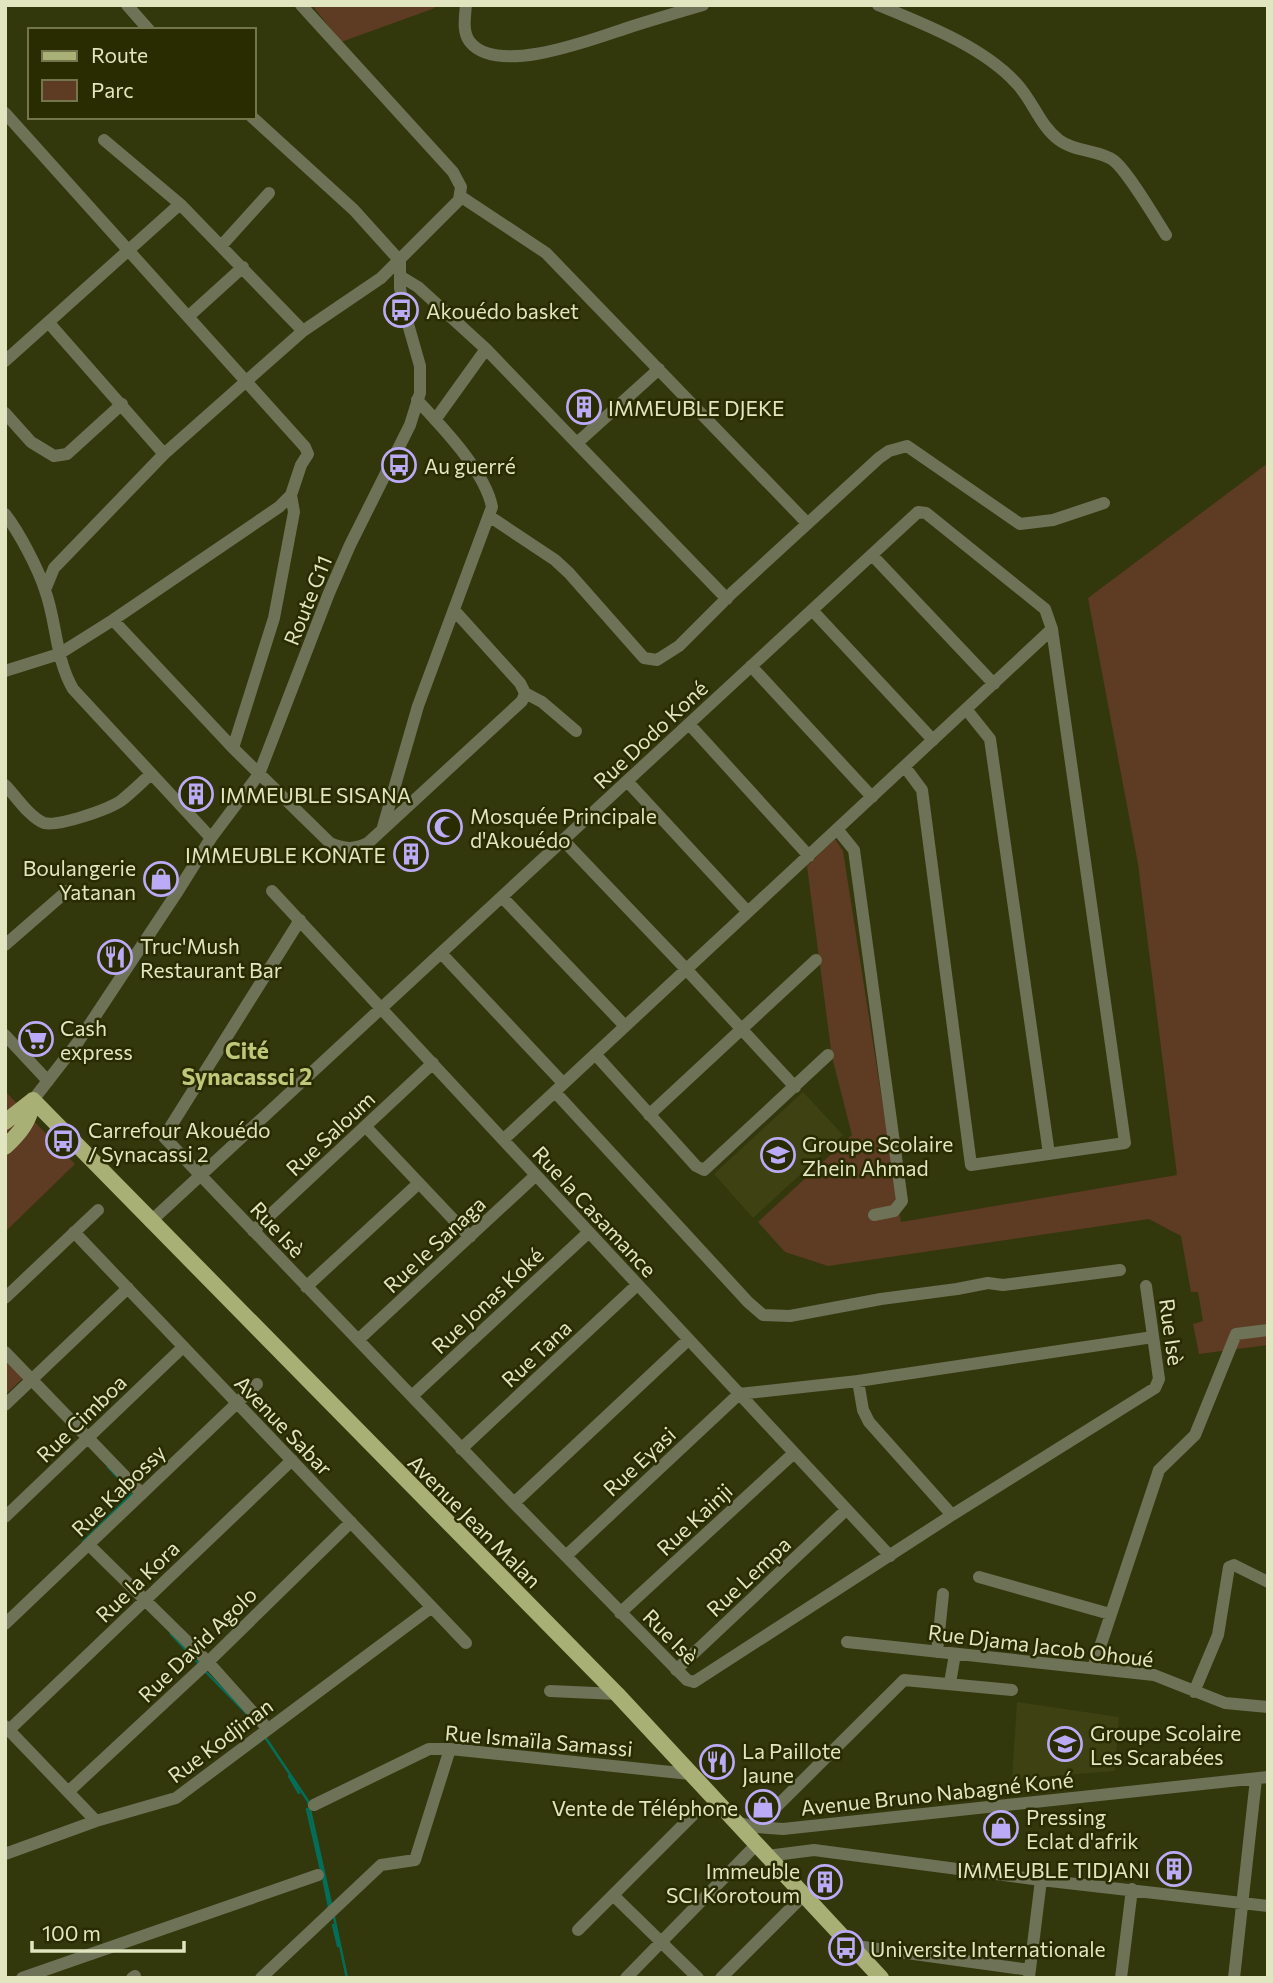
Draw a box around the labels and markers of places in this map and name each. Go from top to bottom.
bus stop icon: Akouédo basket [382,291,420,329]
place label: Akouédo basket [426,298,579,323]
building icon: IMMEUBLE DJEKE [565,388,603,426]
place label: IMMEUBLE DJEKE [608,395,785,420]
bus stop icon: Au guerré [380,446,418,484]
place label: Au guerré [424,453,516,478]
building icon: IMMEUBLE SISANA [177,775,215,813]
place label: IMMEUBLE SISANA [220,782,411,807]
place label: Mosquée Principale d'Akouédo [470,803,657,852]
mosque icon: Mosquée Principale d'Akouédo [426,808,464,846]
building icon: IMMEUBLE KONATE [392,835,430,873]
place label: IMMEUBLE KONATE [185,842,386,867]
place label: Boulangerie Yatanan [23,855,136,904]
shop icon: Boulangerie Yatanan [142,860,180,898]
place label: Truc'Mush Restaurant Bar [140,933,282,982]
restaurant icon: Truc'Mush Restaurant Bar [96,938,134,976]
place label: Cash express [60,1015,133,1064]
supermarket icon: Cash express [17,1020,55,1058]
place label: Carrefour Akouédo / Synacassi 2 [88,1117,271,1166]
bus stop icon: Carrefour Akouédo / Synacassi 2 [44,1122,82,1160]
place label: Groupe Scolaire Zhein Ahmad [802,1131,953,1180]
school or university icon: Groupe Scolaire Zhein Ahmad [759,1136,797,1174]
place label: Groupe Scolaire Les Scarabées [1090,1720,1241,1769]
school or university icon: Groupe Scolaire Les Scarabées [1046,1725,1084,1763]
place label: La Paillote Jaune [742,1738,841,1787]
restaurant icon: La Paillote Jaune [698,1743,736,1781]
shop icon: Vente de Téléphone [744,1788,782,1826]
place label: Vente de Téléphone [552,1795,738,1820]
place label: Pressing Eclat d'afrik [1026,1804,1139,1853]
shop icon: Pressing Eclat d'afrik [982,1809,1020,1847]
building icon: IMMEUBLE TIDJANI [1155,1850,1193,1888]
place label: IMMEUBLE TIDJANI [957,1857,1150,1882]
place label: Immeuble SCI Korotoum [666,1858,800,1907]
building icon: Immeuble SCI Korotoum [806,1863,844,1901]
bus stop icon: Universite Internationale [827,1929,865,1967]
place label: Universite Internationale [870,1936,1106,1961]

